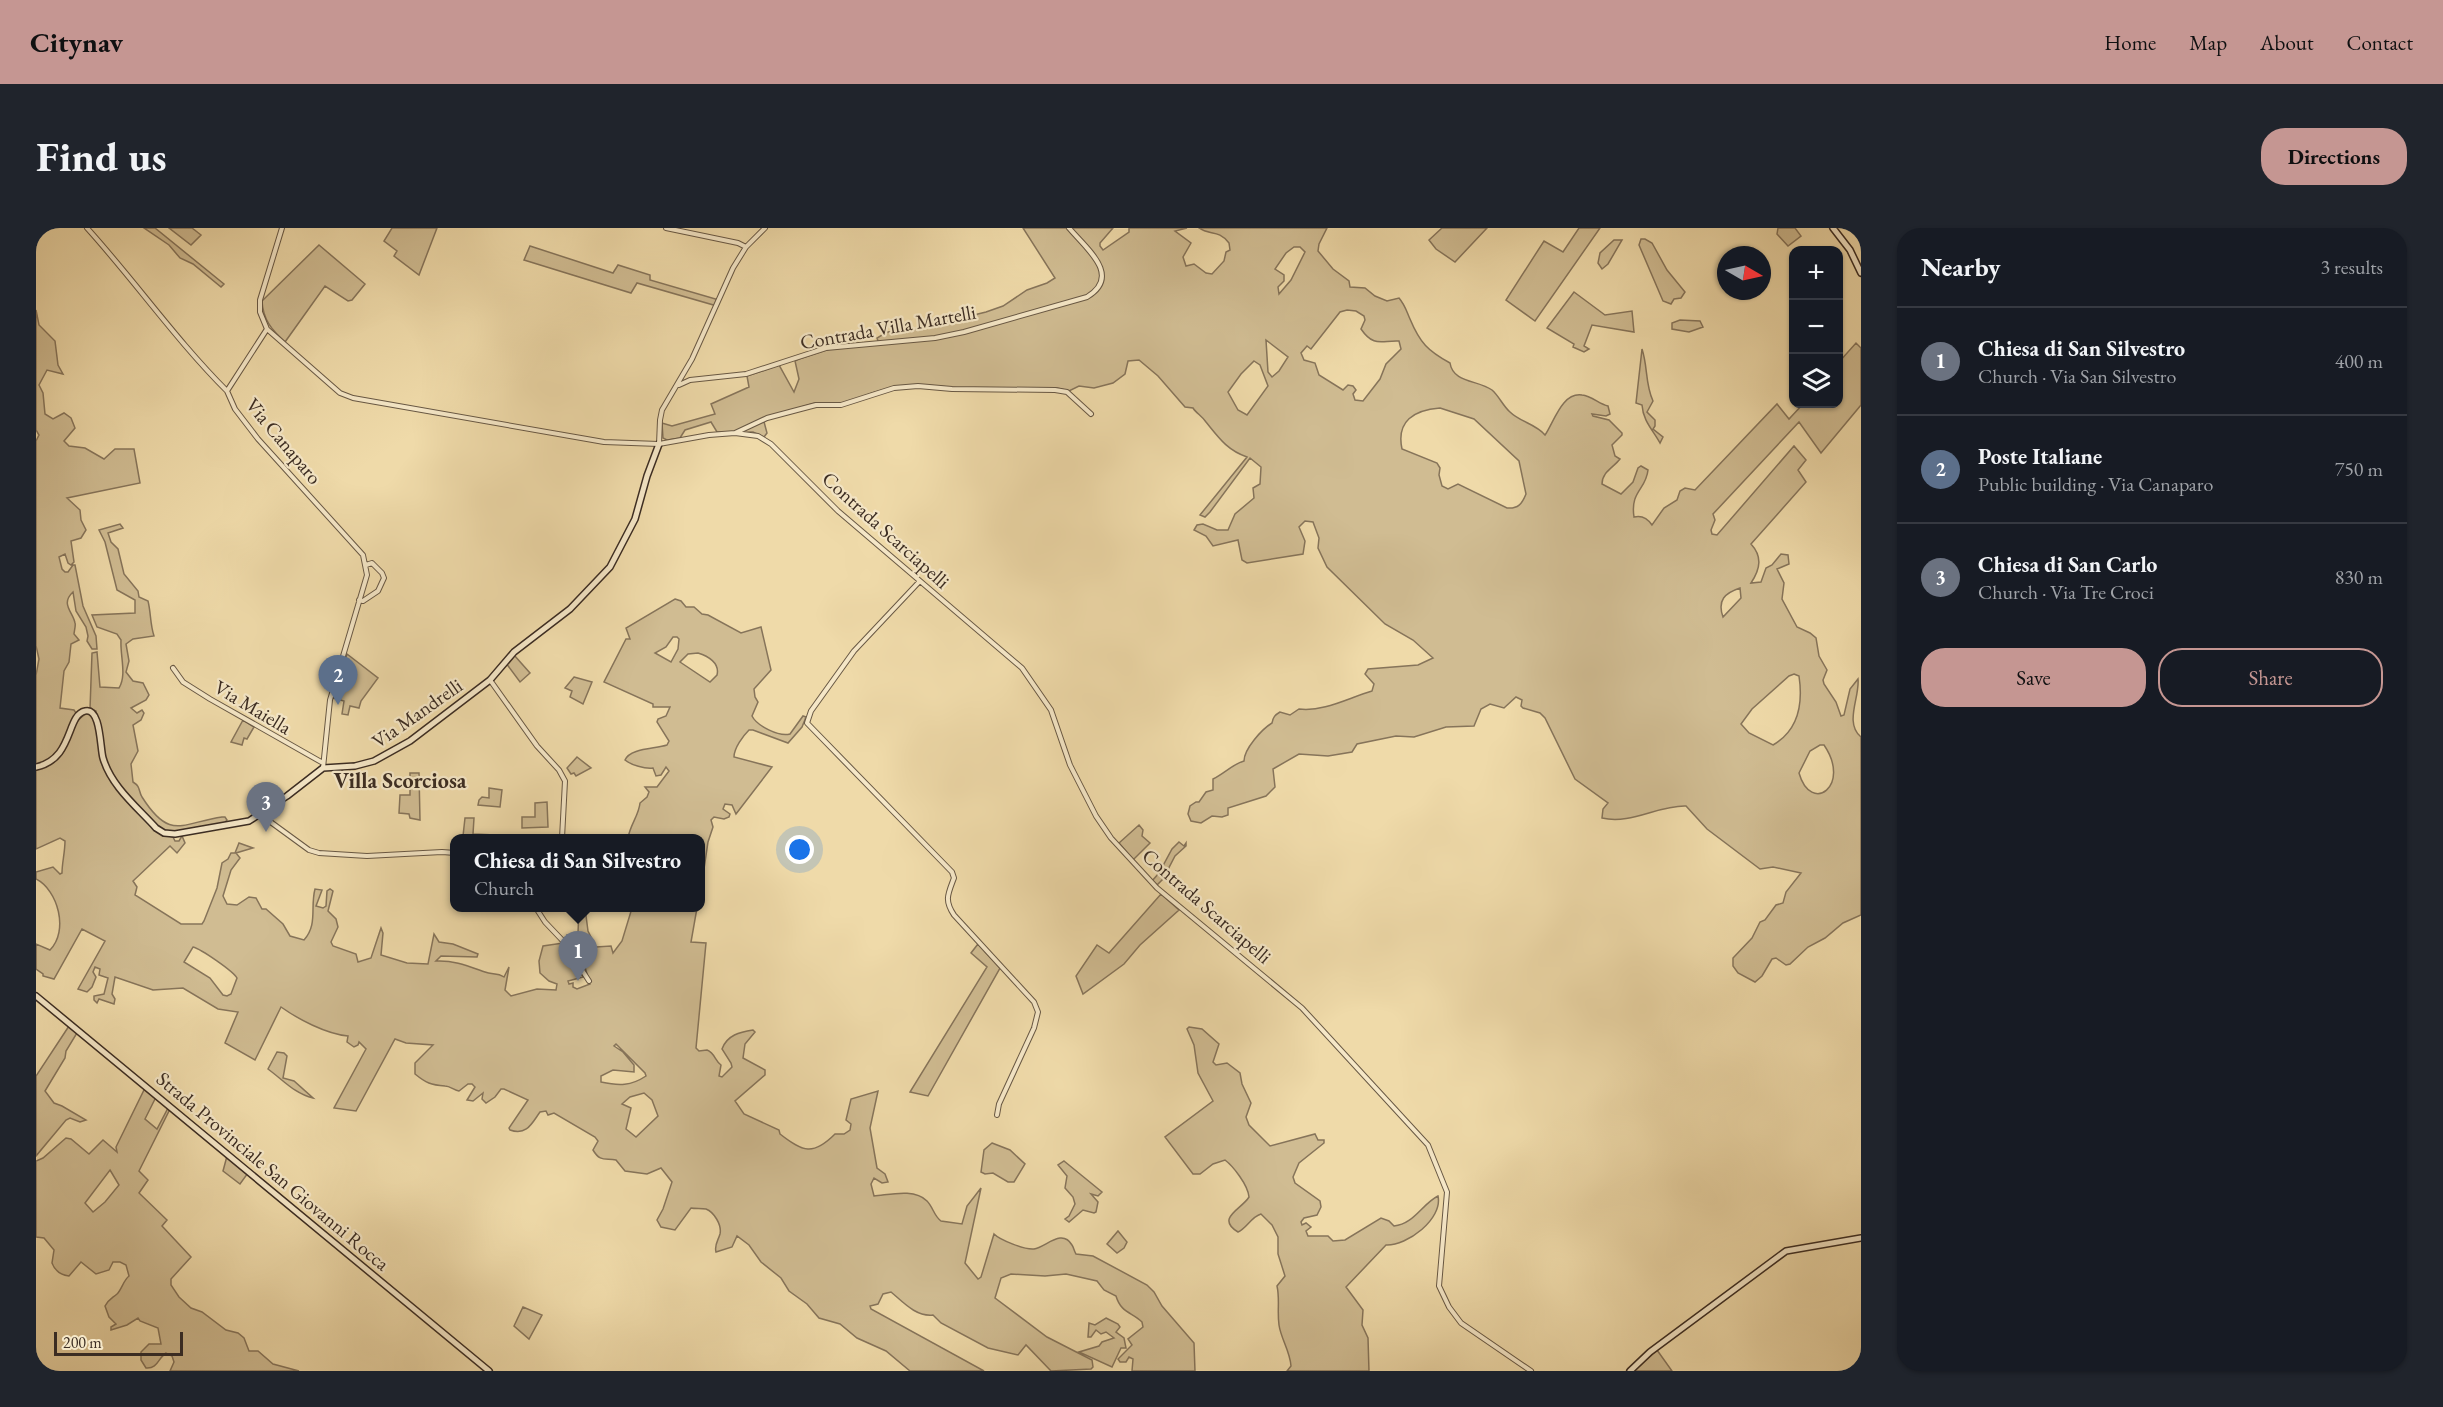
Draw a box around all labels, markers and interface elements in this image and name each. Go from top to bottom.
text: Citynav [30,24,123,60]
text: Home [2104,29,2156,56]
text: Map [2189,29,2227,56]
text: About [2260,29,2313,56]
text: Contact [2346,29,2413,56]
button: Directions [2261,128,2407,185]
text: Find us [36,129,167,184]
north arrow [1717,246,1771,300]
map controls [1789,246,1843,408]
button: + [1789,246,1843,300]
text: Nearby [1921,250,2001,284]
text: 3 results [2320,254,2383,280]
street label: Contrada Villa Martelli [798,299,978,355]
button: − [1789,300,1843,354]
text: Chiesa di San Silvestro [1978,334,2185,363]
text: 1 [1935,348,1946,374]
text: 400 m [2335,348,2383,374]
button: layers [1789,354,1843,408]
text: Church · Via San Silvestro [1978,363,2176,389]
street label: Via Canaparo [240,392,328,490]
text: Poste Italiane [1978,442,2102,471]
text: 2 [1935,456,1946,482]
text: 750 m [2335,456,2383,482]
street label: Contrada Scarciapelli [817,466,955,594]
text: Public building · Via Canaparo [1978,471,2213,497]
text: Chiesa di San Carlo [1978,550,2157,579]
text: 3 [1935,564,1946,590]
text: 830 m [2335,564,2383,590]
text: Church · Via Tre Croci [1978,579,2154,605]
button: Save [1921,648,2146,707]
button: Share [2158,648,2383,707]
pin: 2 [318,656,358,705]
street label: Via Mandrelli [366,672,468,754]
street label: Via Maiella [210,674,296,740]
district label: Villa Scorciosa [334,766,467,795]
pin: 3 [246,782,286,832]
popup [450,834,705,912]
your location [785,835,814,864]
street label: Contrada Scarciapelli [1137,843,1277,969]
text: Chiesa di San Silvestro [474,846,681,875]
text: Church [474,875,534,901]
pin: 1 [558,932,598,981]
street label: Strada Provinciale San Giovanni Rocca [151,1066,395,1276]
scale bar [54,1329,183,1356]
text: 200 m [63,1332,102,1353]

